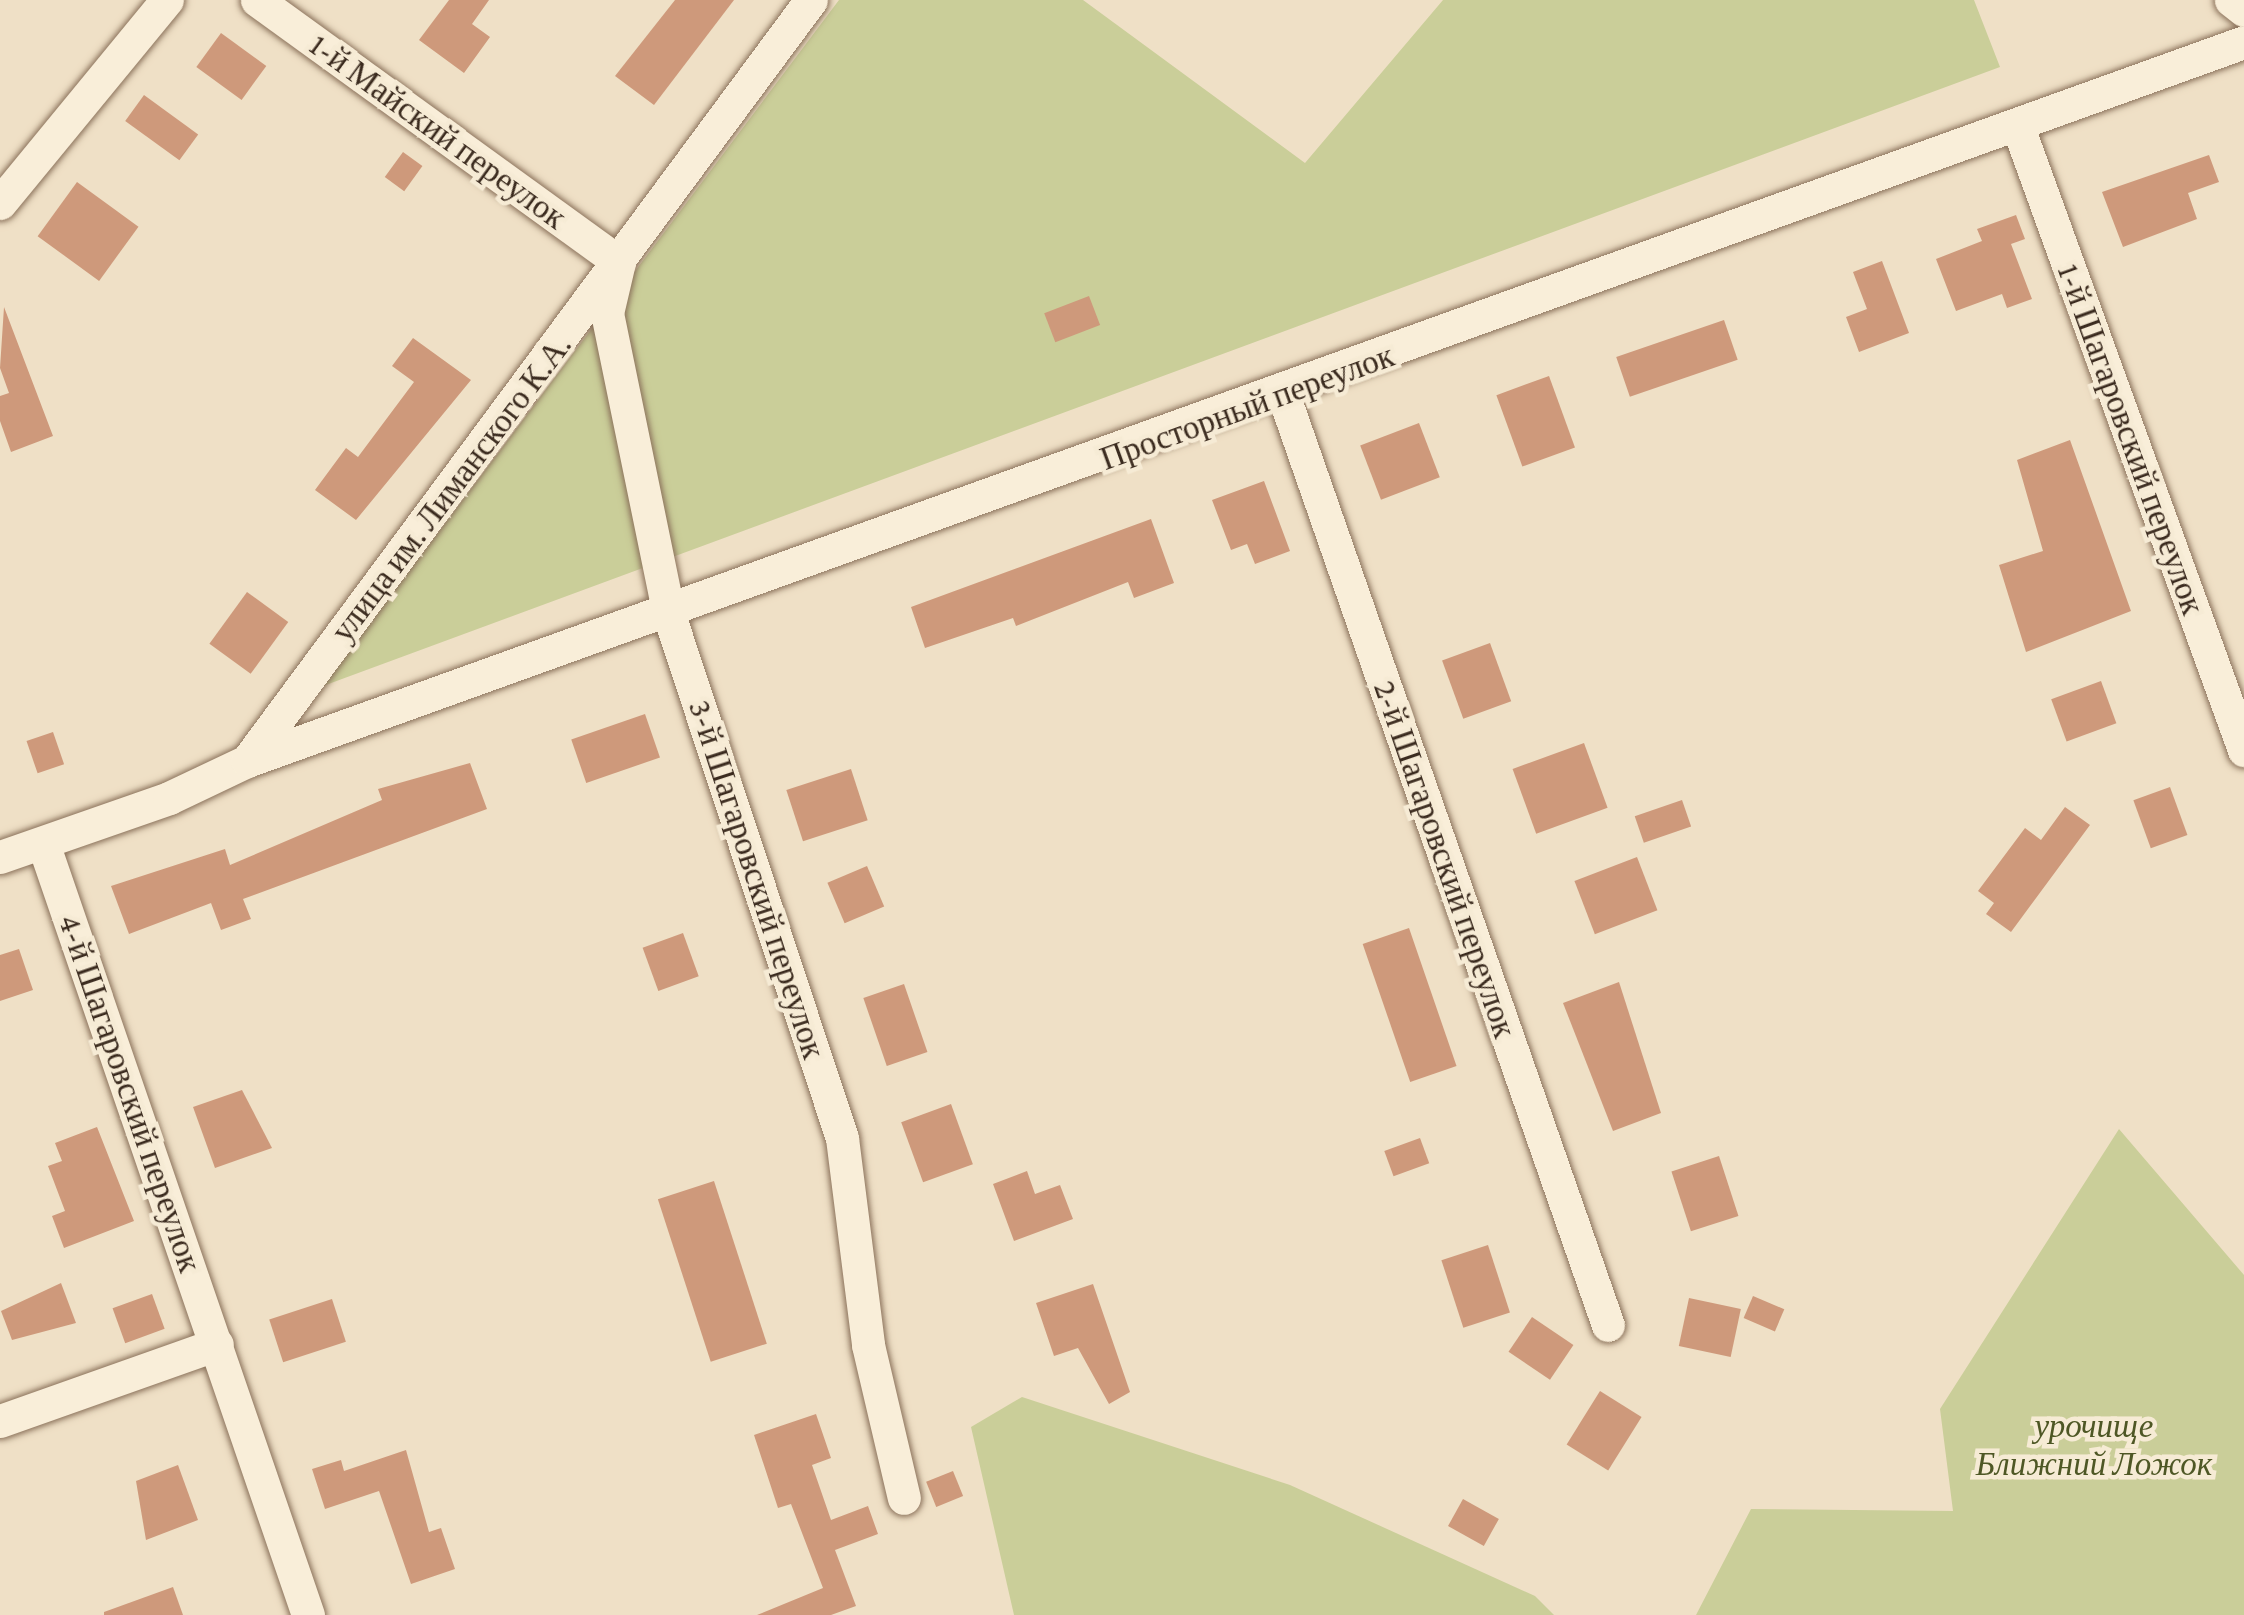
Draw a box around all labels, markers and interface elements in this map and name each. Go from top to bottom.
street label: 1-й Майский переулок [302,25,574,237]
street label: 1-й Шагаровский переулок [2049,258,2213,620]
street label: улица им. Лиманского К.А. [322,326,580,650]
street label: Просторный переулок [1095,335,1399,479]
street label: 2-й Шагаровский переулок [1365,675,1525,1043]
street label: 3-й Шагаровский переулок [680,695,834,1063]
street label: 4-й Шагаровский переулок [50,909,210,1277]
park label: урочище Ближний Ложок [1976,1406,2212,1484]

